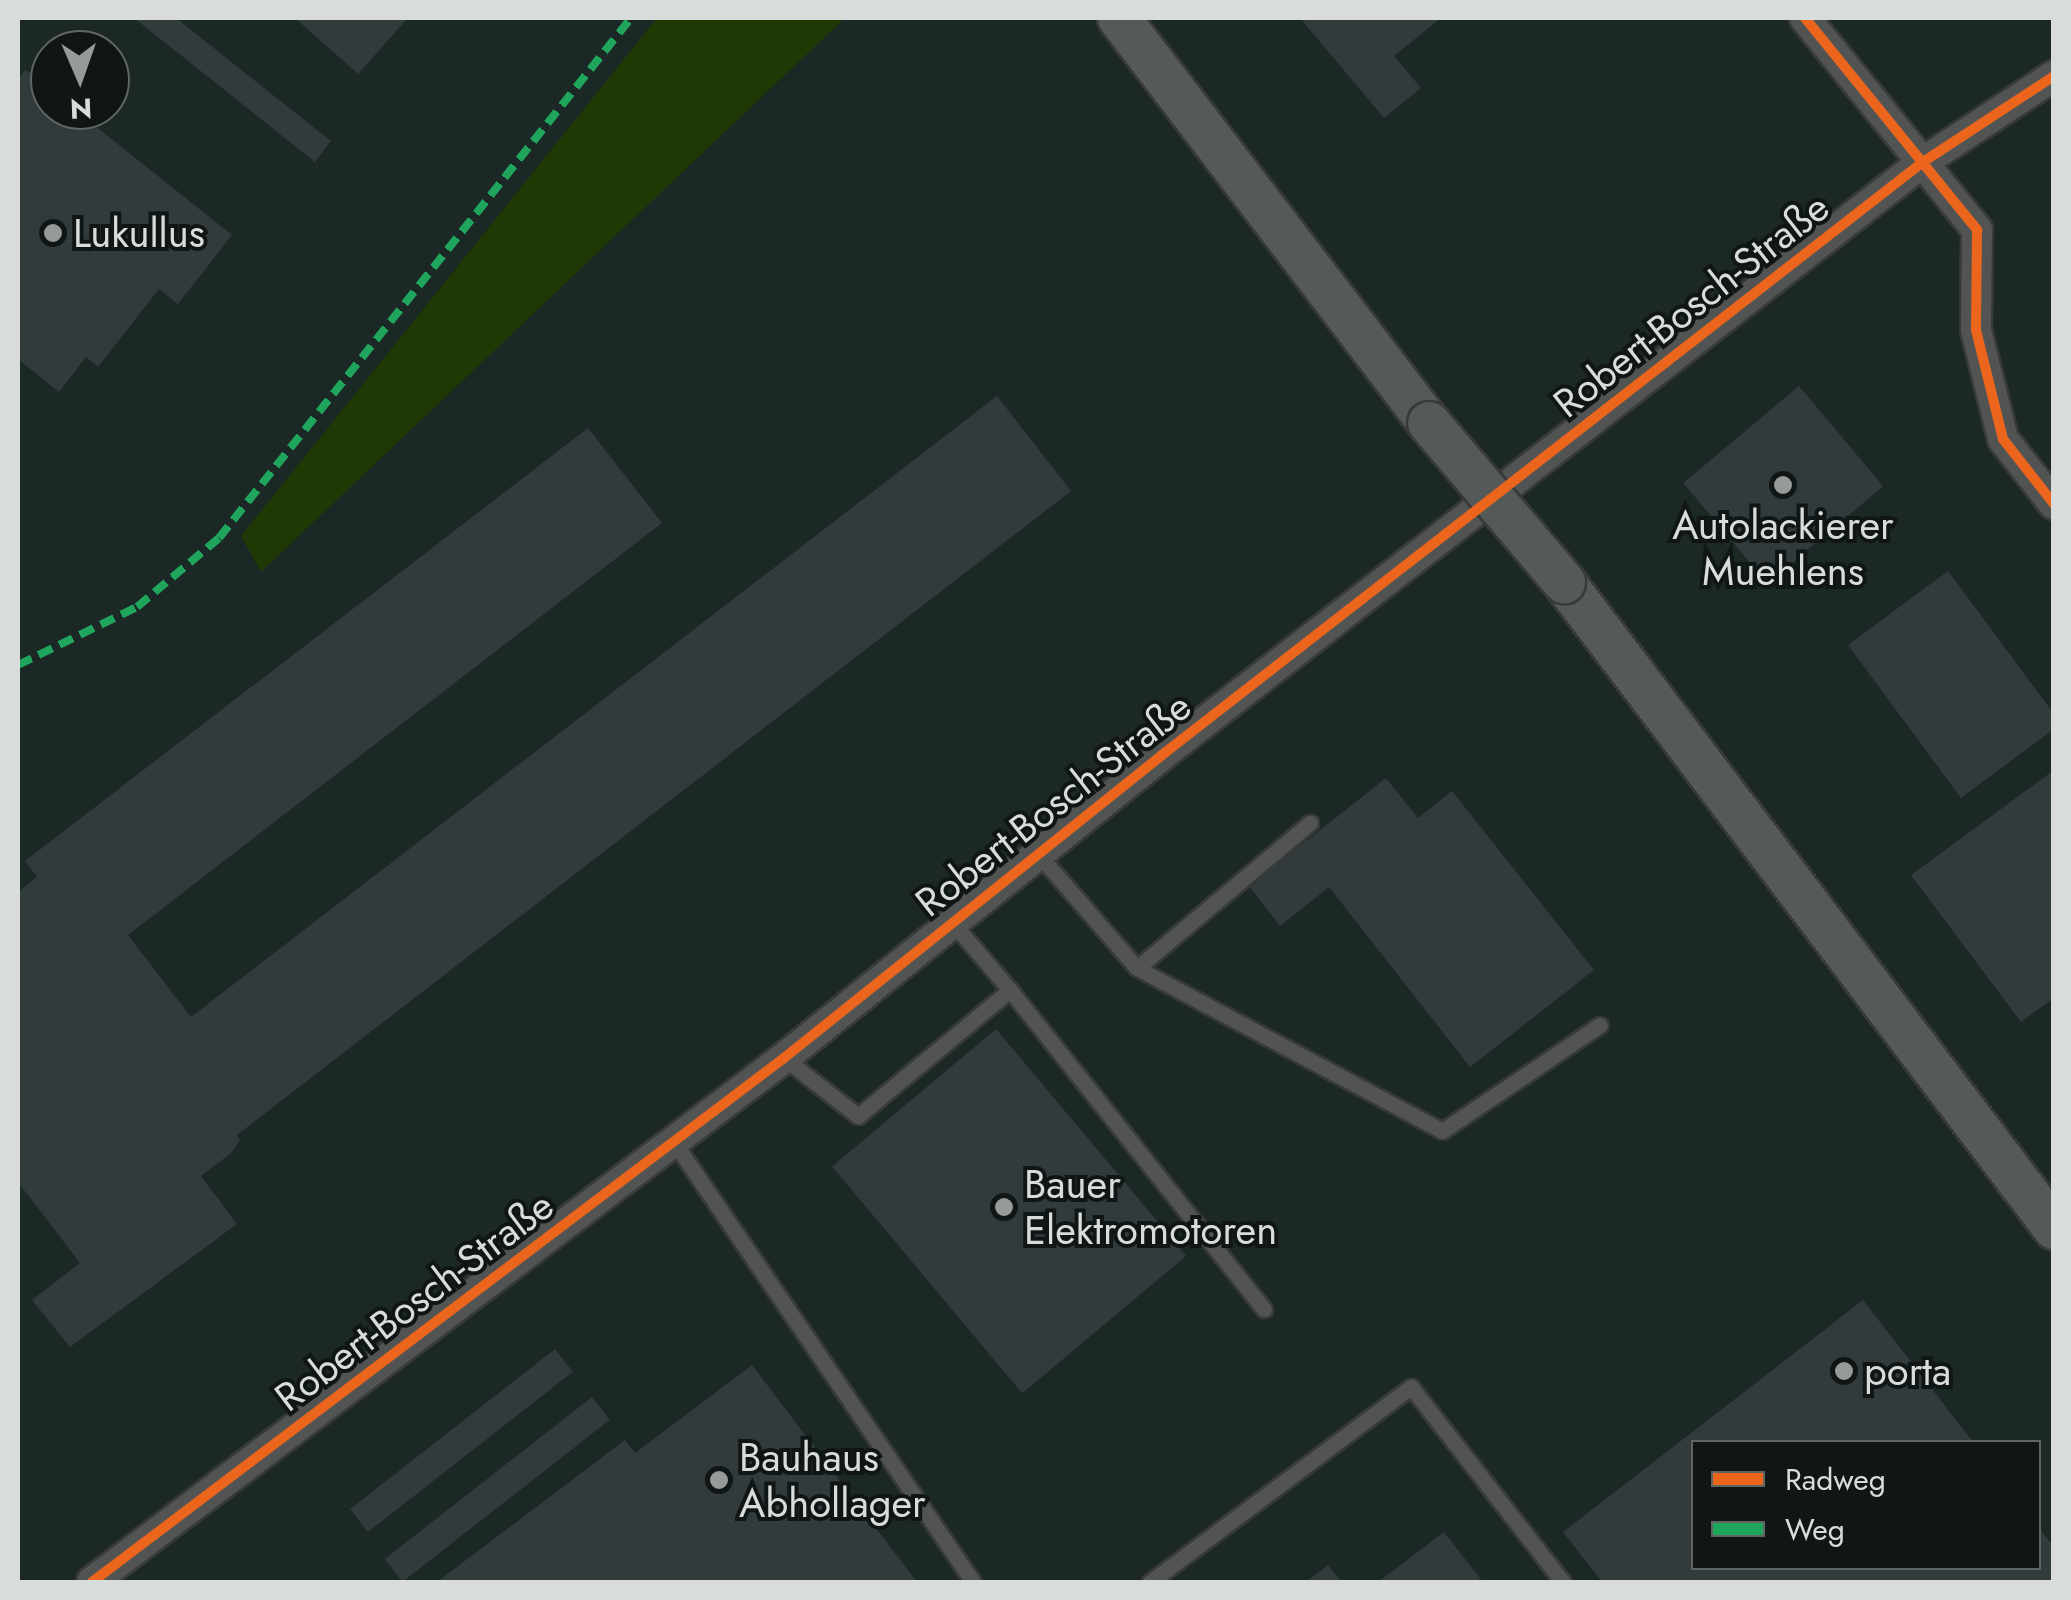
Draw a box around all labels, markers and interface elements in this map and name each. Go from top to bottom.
north arrow [30,30,130,130]
text: N [69,88,93,129]
street label: Robert-Bosch-Straße [1544,183,1838,427]
place label: Lukullus [73,209,205,257]
marker: Lukullus [42,222,64,244]
marker: Autolackierer Muehlens [1772,474,1794,496]
place label: Autolackierer Muehlens [1672,501,1894,595]
street label: Robert-Bosch-Straße [906,682,1200,926]
place label: Bauer Elektromotoren [1024,1160,1277,1254]
street label: Robert-Bosch-Straße [265,1181,563,1421]
marker: Bauer Elektromotoren [993,1196,1015,1218]
place label: porta [1864,1347,1951,1395]
marker: porta [1833,1360,1855,1382]
place label: Bauhaus Abhollager [739,1433,926,1527]
legend [1691,1440,2041,1570]
text: Radweg [1785,1458,1886,1501]
marker: Bauhaus Abhollager [708,1469,730,1491]
text: Weg [1785,1508,1845,1551]

